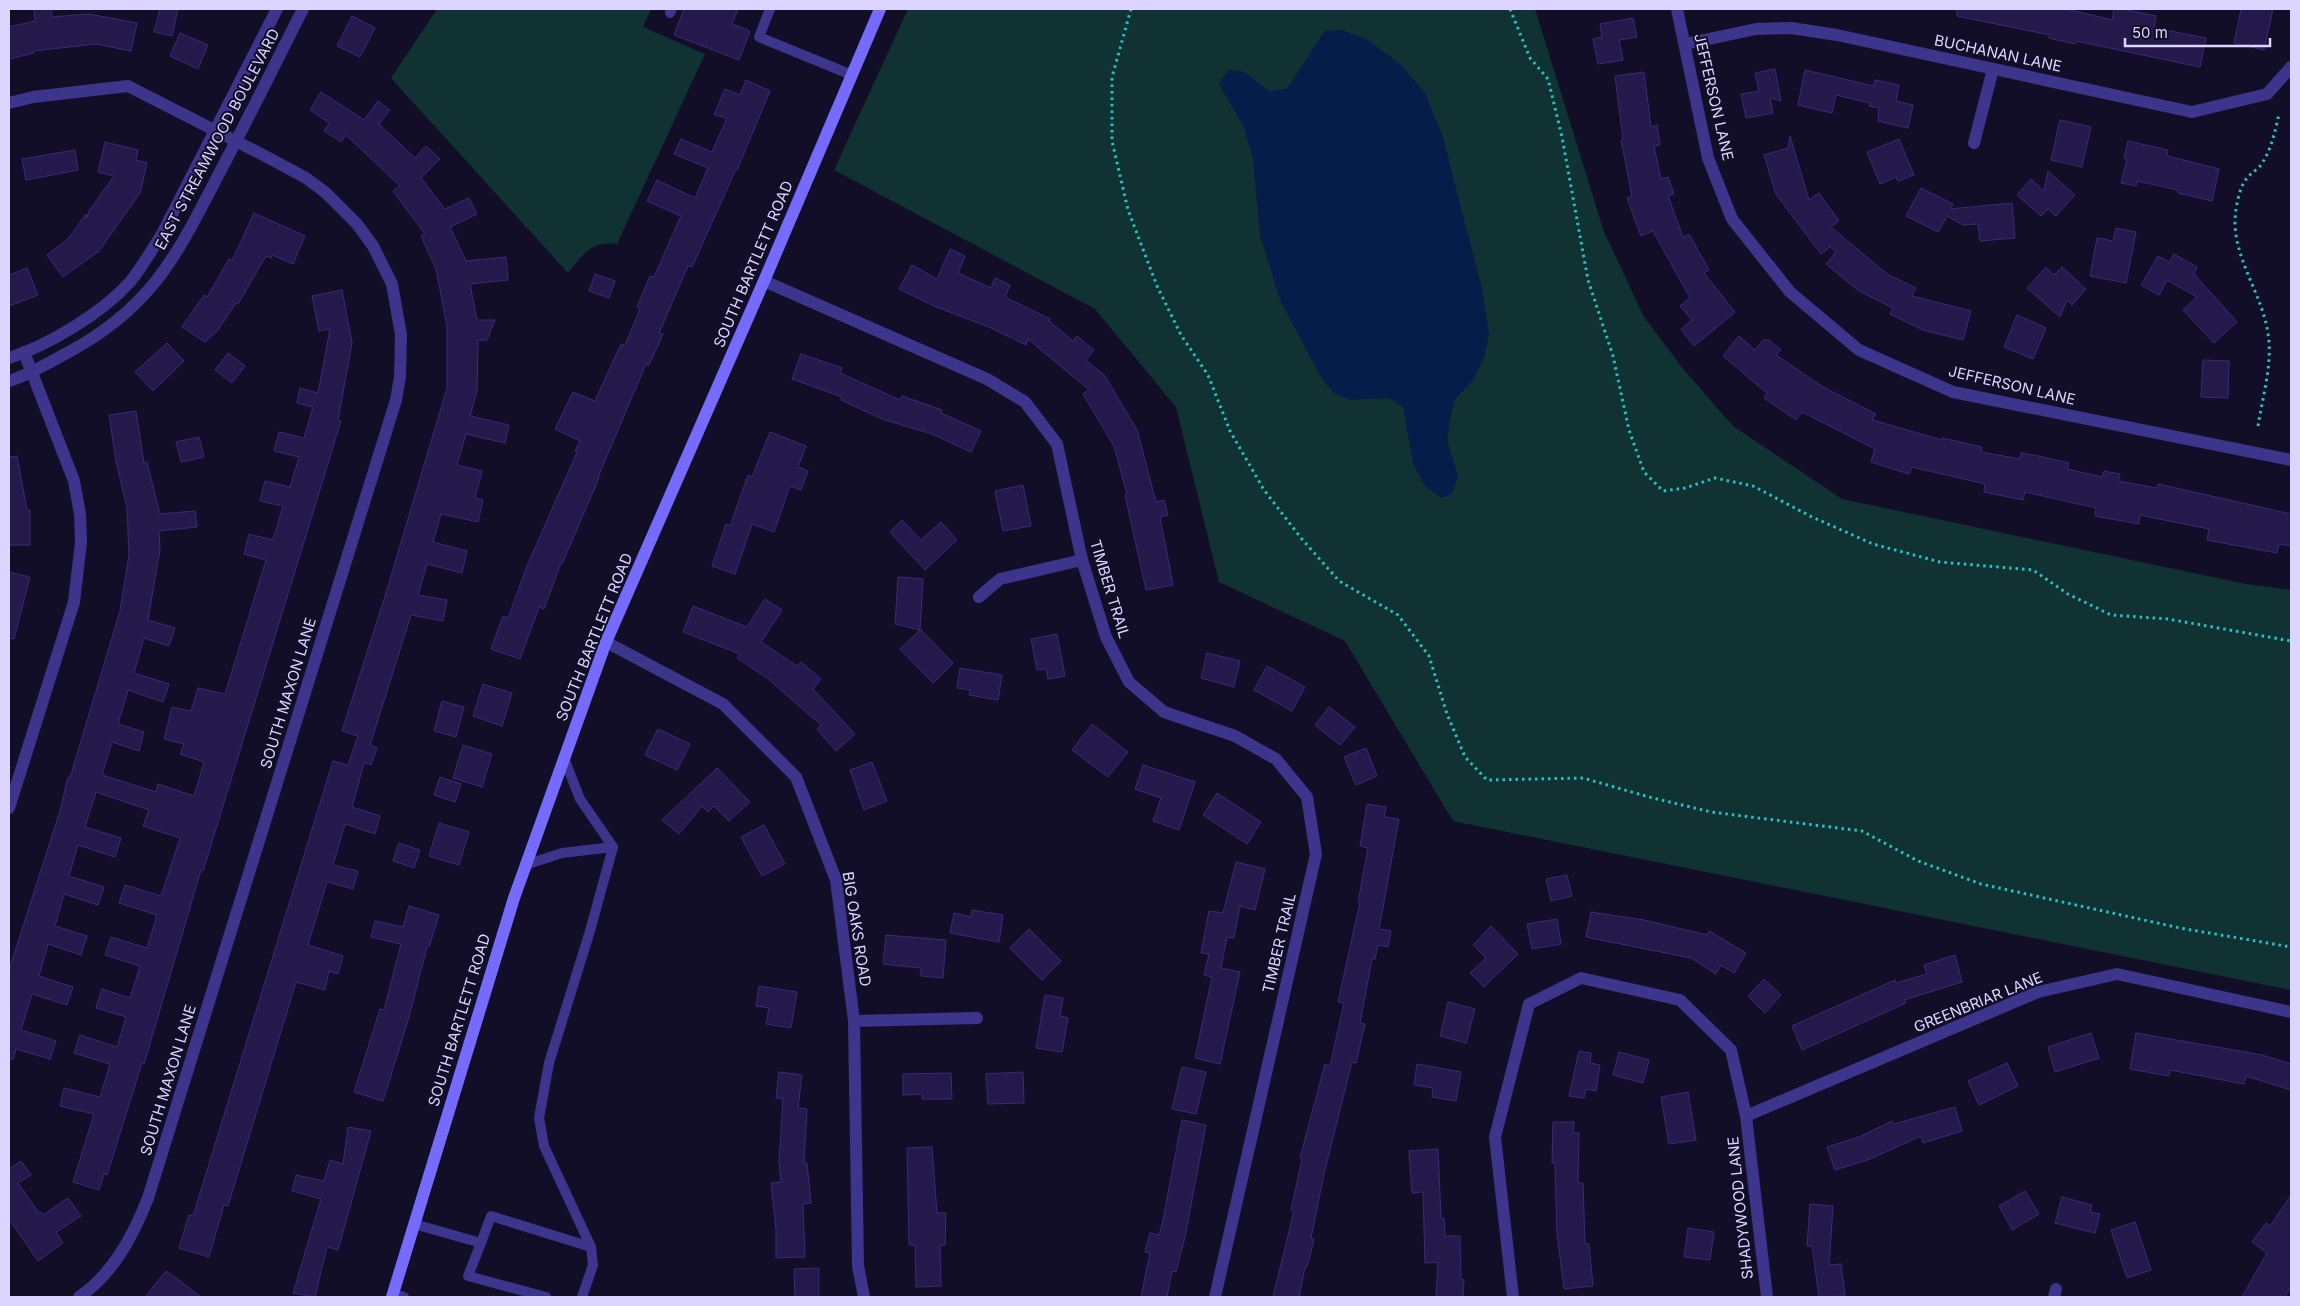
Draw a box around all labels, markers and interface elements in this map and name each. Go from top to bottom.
scale bar [2125,15,2270,47]
text: 50 m [2132,23,2168,42]
street label: EAST STREAMWOOD BOULEVARD [150,25,284,253]
street label: BUCHANAN LANE [1933,30,2063,76]
street label: JEFFERSON LANE [1690,32,1738,162]
street label: SOUTH BARTLETT ROAD [709,178,797,350]
street label: JEFFERSON LANE [1947,361,2077,409]
street label: TIMBER TRAIL [1086,537,1134,641]
street label: SOUTH BARTLETT ROAD [552,550,636,724]
street label: SOUTH MAXON LANE [256,615,320,771]
street label: BIG OAKS ROAD [839,870,875,988]
street label: TIMBER TRAIL [1258,891,1300,995]
street label: SOUTH BARTLETT ROAD [424,931,494,1109]
street label: GREENBRIAR LANE [1911,968,2045,1036]
street label: SOUTH MAXON LANE [136,1002,200,1158]
street label: SHADYWOOD LANE [1723,1136,1757,1280]

